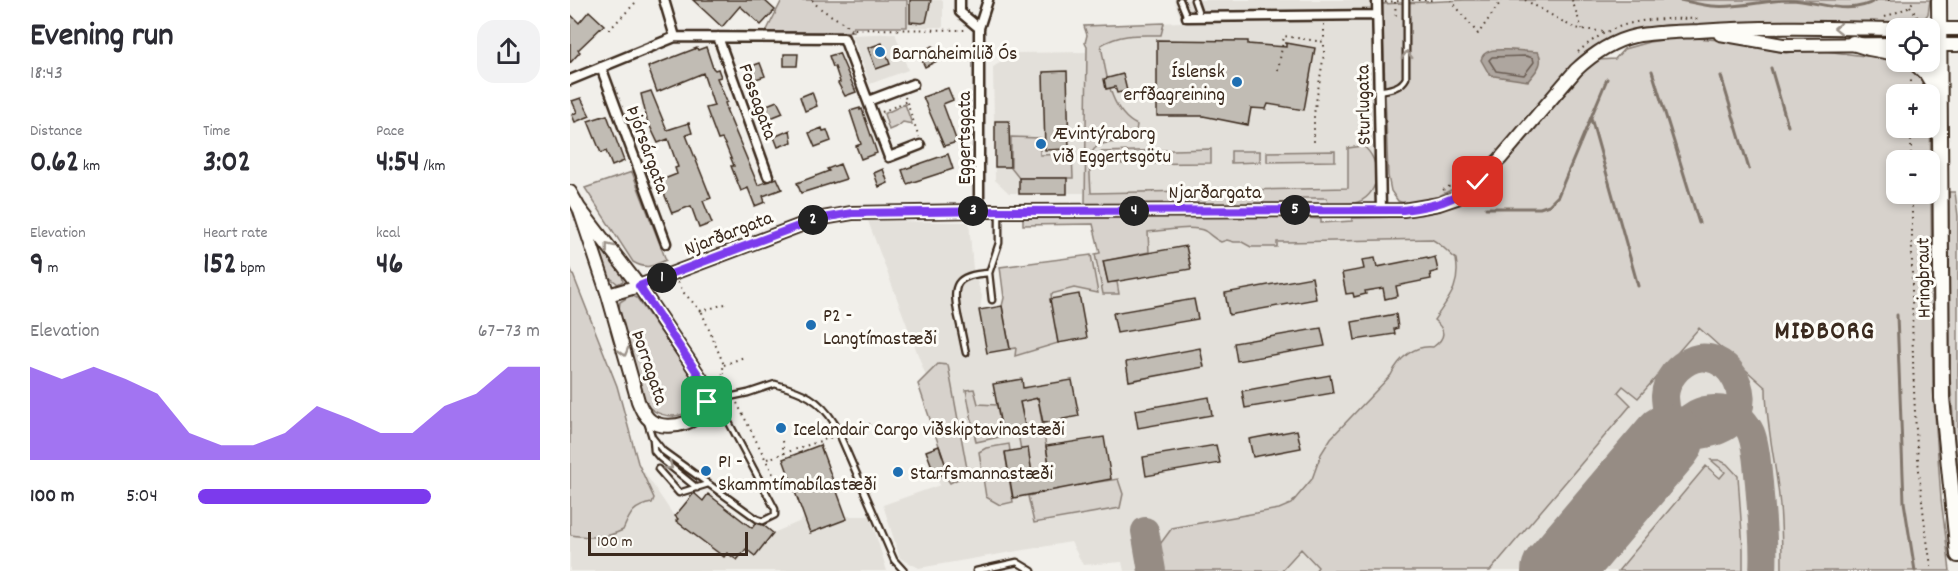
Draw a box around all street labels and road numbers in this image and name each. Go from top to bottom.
street label: Fossagata [730,60,783,144]
street label: Sturlugata [1350,64,1380,145]
street label: Eggertsgata [952,91,980,185]
street label: Þjórsárgata [617,102,675,198]
street label: Njarðargata [1169,180,1262,208]
street label: Njarðargata [681,205,778,265]
street label: Hringbraut [1910,237,1940,319]
street label: Þorragata [622,327,674,409]

